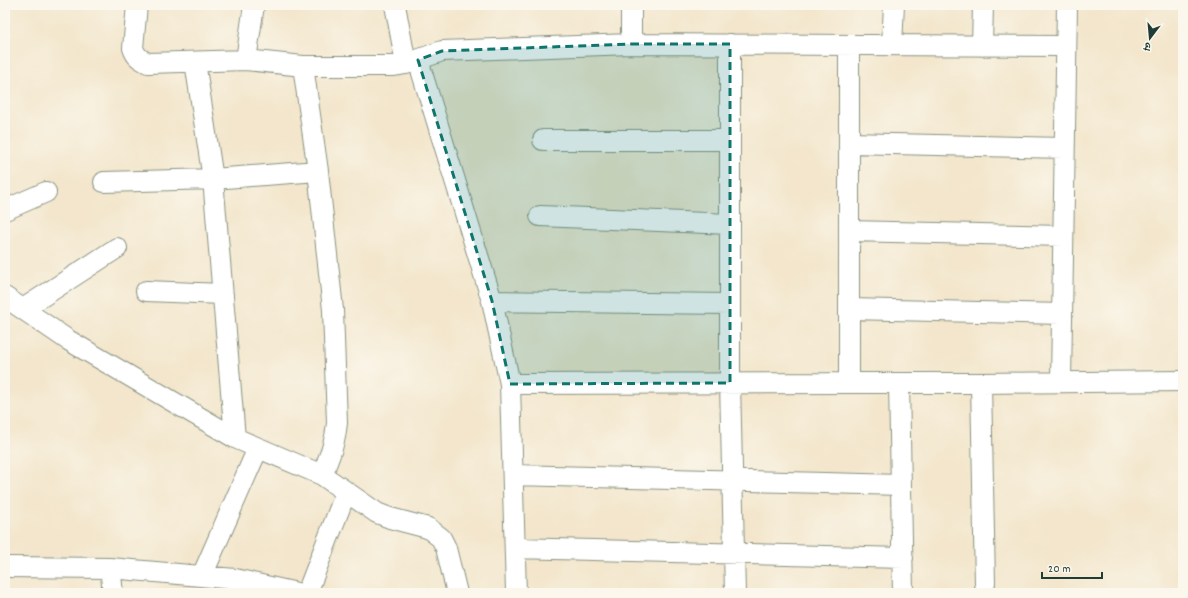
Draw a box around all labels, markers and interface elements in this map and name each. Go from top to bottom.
north arrow [1130,18,1170,58]
text: उ [1142,37,1154,55]
scale bar [1042,554,1102,580]
text: 20 m [1048,561,1071,578]

